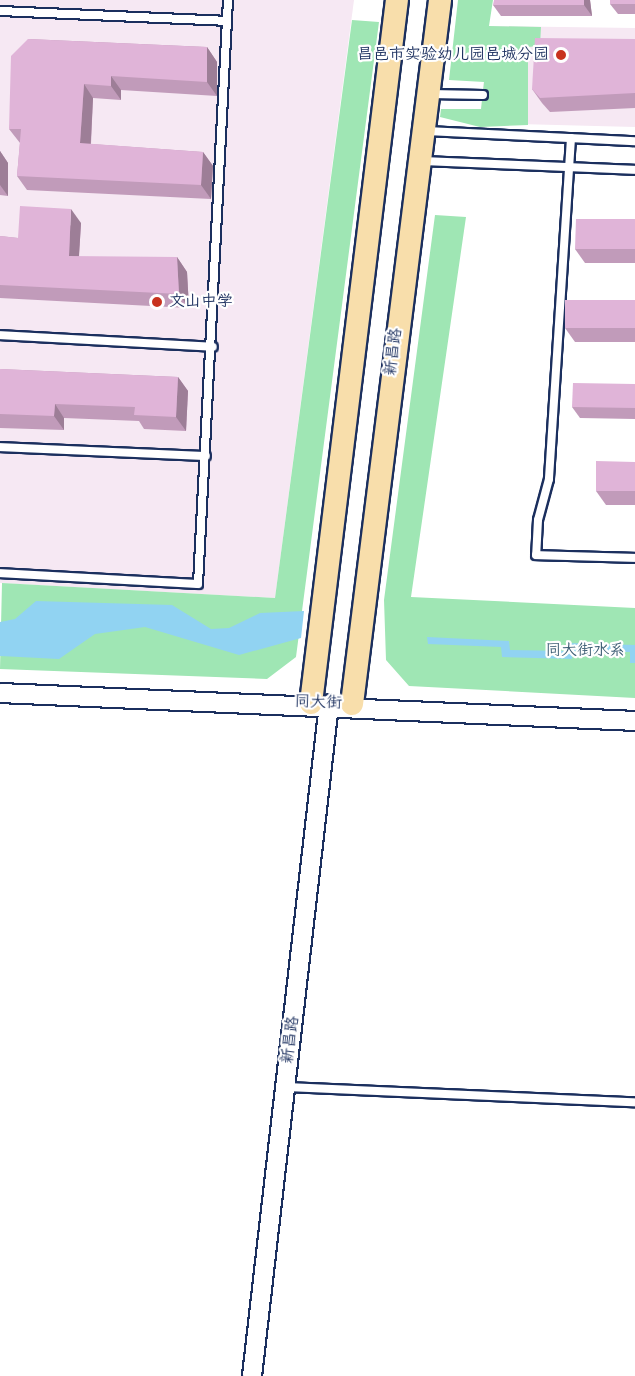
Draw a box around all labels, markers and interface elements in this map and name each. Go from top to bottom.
place label: 昌邑市实验幼儿园邑城分园 [357,45,549,65]
marker: 昌邑市实验幼儿园邑城分园 [554,48,568,62]
place label: 文山中学 [169,292,233,312]
marker: 文山中学 [150,295,164,309]
street label: 新昌路 [382,327,406,377]
park label: 同大街水系 [545,641,625,661]
street label: 同大街 [294,693,342,713]
street label: 新昌路 [279,1015,303,1065]

